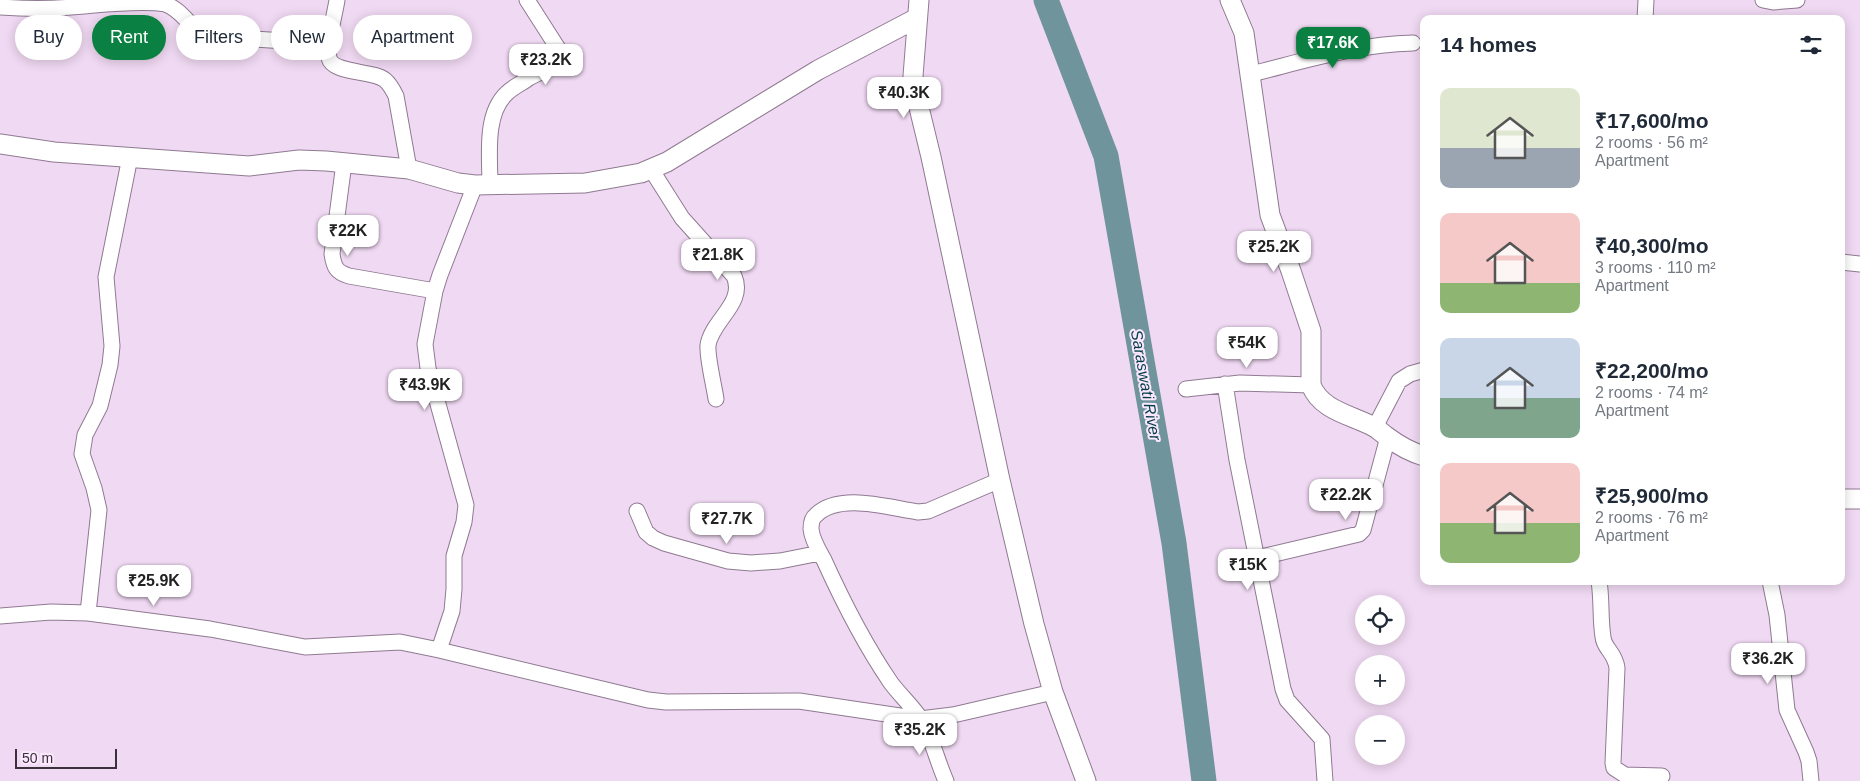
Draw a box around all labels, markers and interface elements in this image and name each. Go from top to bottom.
chip: Buy [15,15,82,60]
chip: Rent [92,15,166,60]
chip: Filters [176,15,261,60]
chip: New [271,15,343,60]
chip: Apartment [353,15,472,60]
pin: ₹17.6K [1292,27,1374,69]
icon: filters [1797,31,1825,59]
text: 14 homes [1440,33,1537,56]
text: ₹17.6K [1307,34,1359,51]
pin: ₹23.2K [505,44,587,86]
text: ₹23.2K [520,51,572,68]
pin: ₹40.3K [863,76,945,119]
text: ₹40.3K [878,84,930,101]
icon: home [1480,108,1540,168]
text: ₹17,600/mo [1595,109,1709,132]
text: 2 rooms · 56 m² [1595,134,1708,151]
text: Apartment [1595,152,1669,169]
pin: ₹22K [318,214,378,257]
text: ₹22K [329,222,367,239]
pin: ₹25.2K [1233,230,1315,273]
icon: home [1480,233,1540,293]
text: ₹40,300/mo [1595,234,1709,257]
pin: ₹21.8K [677,238,759,281]
text: ₹25.2K [1248,238,1300,255]
text: ₹21.8K [692,246,744,263]
text: 3 rooms · 110 m² [1595,259,1716,276]
text: Apartment [1595,277,1669,294]
pin: ₹54K [1217,326,1277,369]
water label: Saraswati River [1128,328,1164,442]
text: ₹54K [1228,334,1266,351]
icon: home [1480,358,1540,418]
text: ₹22,200/mo [1595,359,1709,382]
pin: ₹43.9K [384,368,466,411]
text: ₹43.9K [399,376,451,393]
text: 2 rooms · 74 m² [1595,384,1708,401]
text: Apartment [1595,402,1669,419]
pin: ₹22.2K [1305,478,1387,521]
icon: home [1480,483,1540,543]
text: ₹25,900/mo [1595,484,1709,507]
text: ₹22.2K [1320,486,1372,503]
pin: ₹27.7K [686,502,768,545]
text: 2 rooms · 76 m² [1595,509,1708,526]
text: ₹27.7K [701,510,753,527]
text: Apartment [1595,527,1669,544]
pin: ₹15K [1218,548,1278,591]
text: ₹15K [1229,556,1267,573]
pin: ₹25.9K [113,564,195,607]
text: ₹25.9K [128,572,180,589]
map controls [1355,595,1405,765]
button: locate [1355,595,1405,645]
pin: ₹36.2K [1727,642,1809,685]
text: ₹36.2K [1742,650,1794,667]
button: + [1355,655,1405,705]
pin: ₹35.2K [879,714,961,756]
button: − [1355,715,1405,765]
text: ₹35.2K [894,721,946,738]
scale bar [15,746,118,769]
text: 50 m [22,750,53,766]

